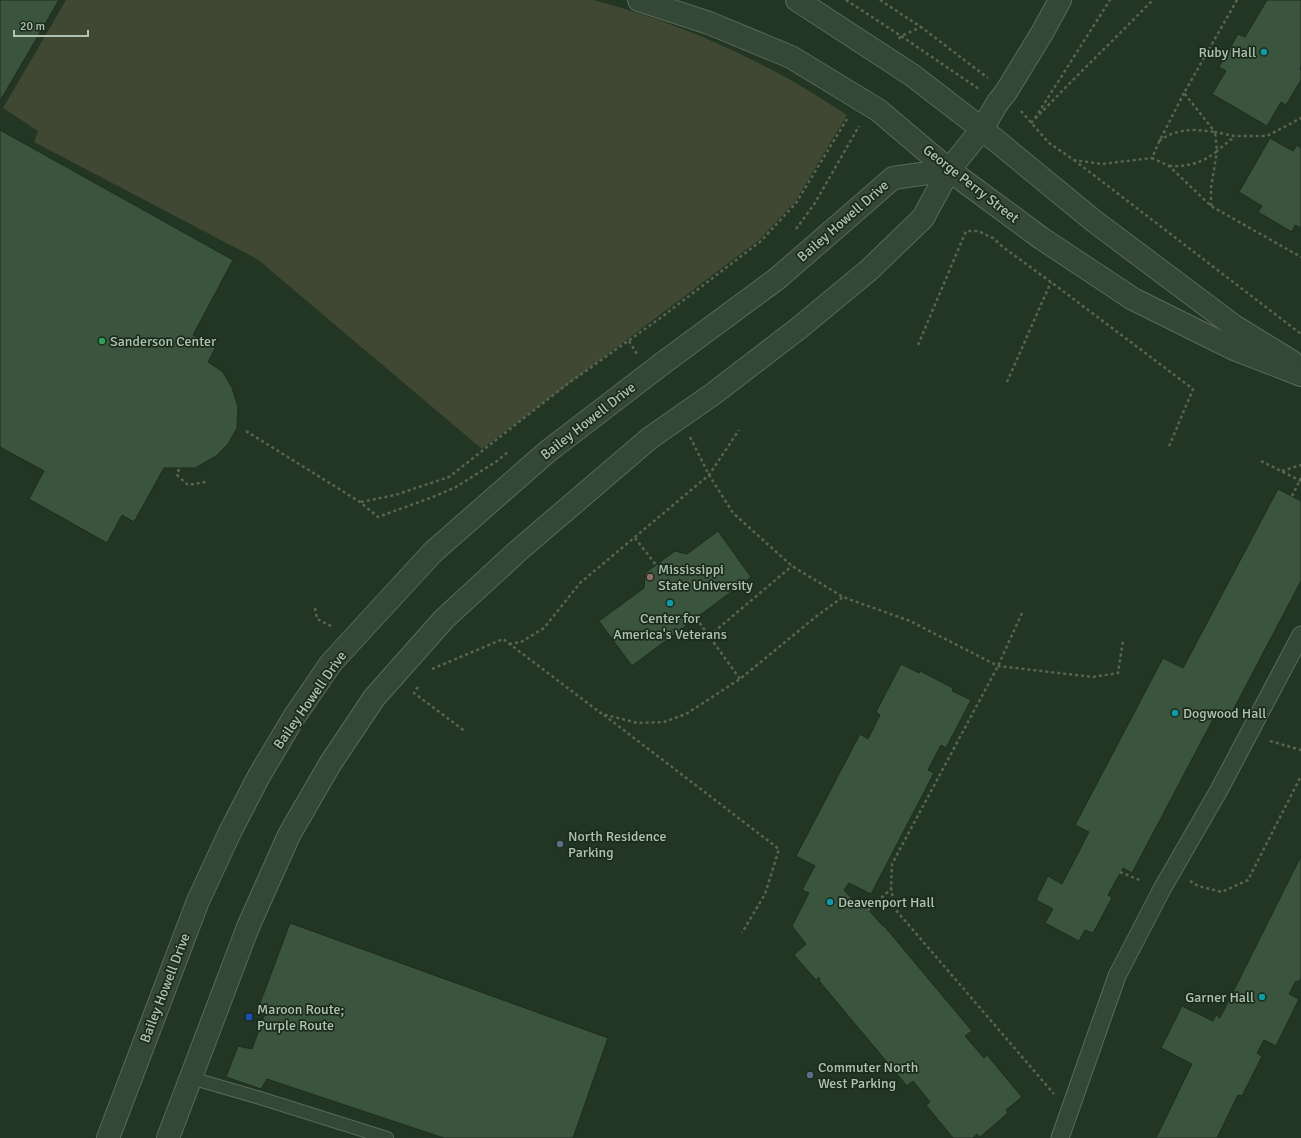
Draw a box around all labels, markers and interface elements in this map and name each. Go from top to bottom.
scale bar [14,12,88,38]
text: 20 m [20,19,45,34]
place label: Ruby Hall [1199,44,1256,61]
marker: Ruby Hall [1259,47,1269,57]
street label: George Perry Street [920,141,1022,227]
street label: Bailey Howell Drive [794,177,892,265]
place label: Sanderson Center [110,333,217,350]
marker: Sanderson Center [97,336,107,346]
street label: Bailey Howell Drive [537,379,639,463]
place label: Mississippi State University [658,561,753,594]
marker: Mississippi State University [645,572,655,582]
marker: Center for America's Veterans [665,598,675,608]
place label: Center for America's Veterans [613,610,727,643]
street label: Bailey Howell Drive [270,648,350,752]
place label: Dogwood Hall [1183,705,1266,722]
marker: Dogwood Hall [1170,708,1180,718]
place label: North Residence Parking [568,828,667,861]
marker: North Residence Parking [555,839,565,849]
place label: Deavenport Hall [838,894,935,911]
marker: Deavenport Hall [825,897,835,907]
street label: Bailey Howell Drive [136,931,194,1045]
place label: Garner Hall [1185,989,1254,1006]
marker: Garner Hall [1257,992,1267,1002]
place label: Maroon Route; Purple Route [257,1001,344,1034]
marker: Maroon Route; Purple Route [244,1012,254,1022]
place label: Commuter North West Parking [818,1059,918,1092]
marker: Commuter North West Parking [805,1070,815,1080]

